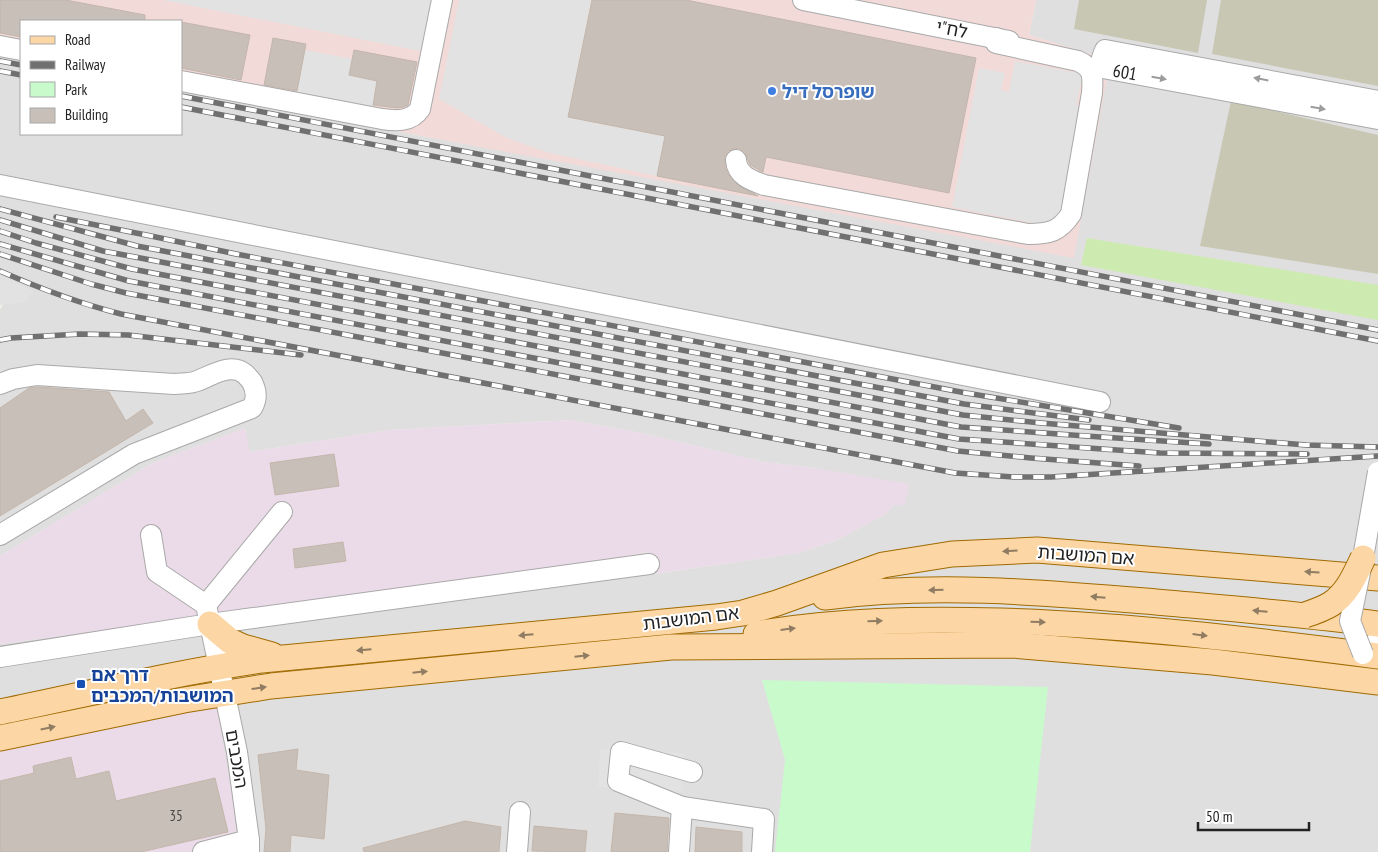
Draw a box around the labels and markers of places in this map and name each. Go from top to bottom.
place label: שופרסל דיל [782,80,875,103]
marker: שופרסל דיל [766,85,778,97]
place label: דרך אם המושבות/המכבים [91,663,234,707]
marker: דרך אם המושבות/המכבים [75,678,87,690]

